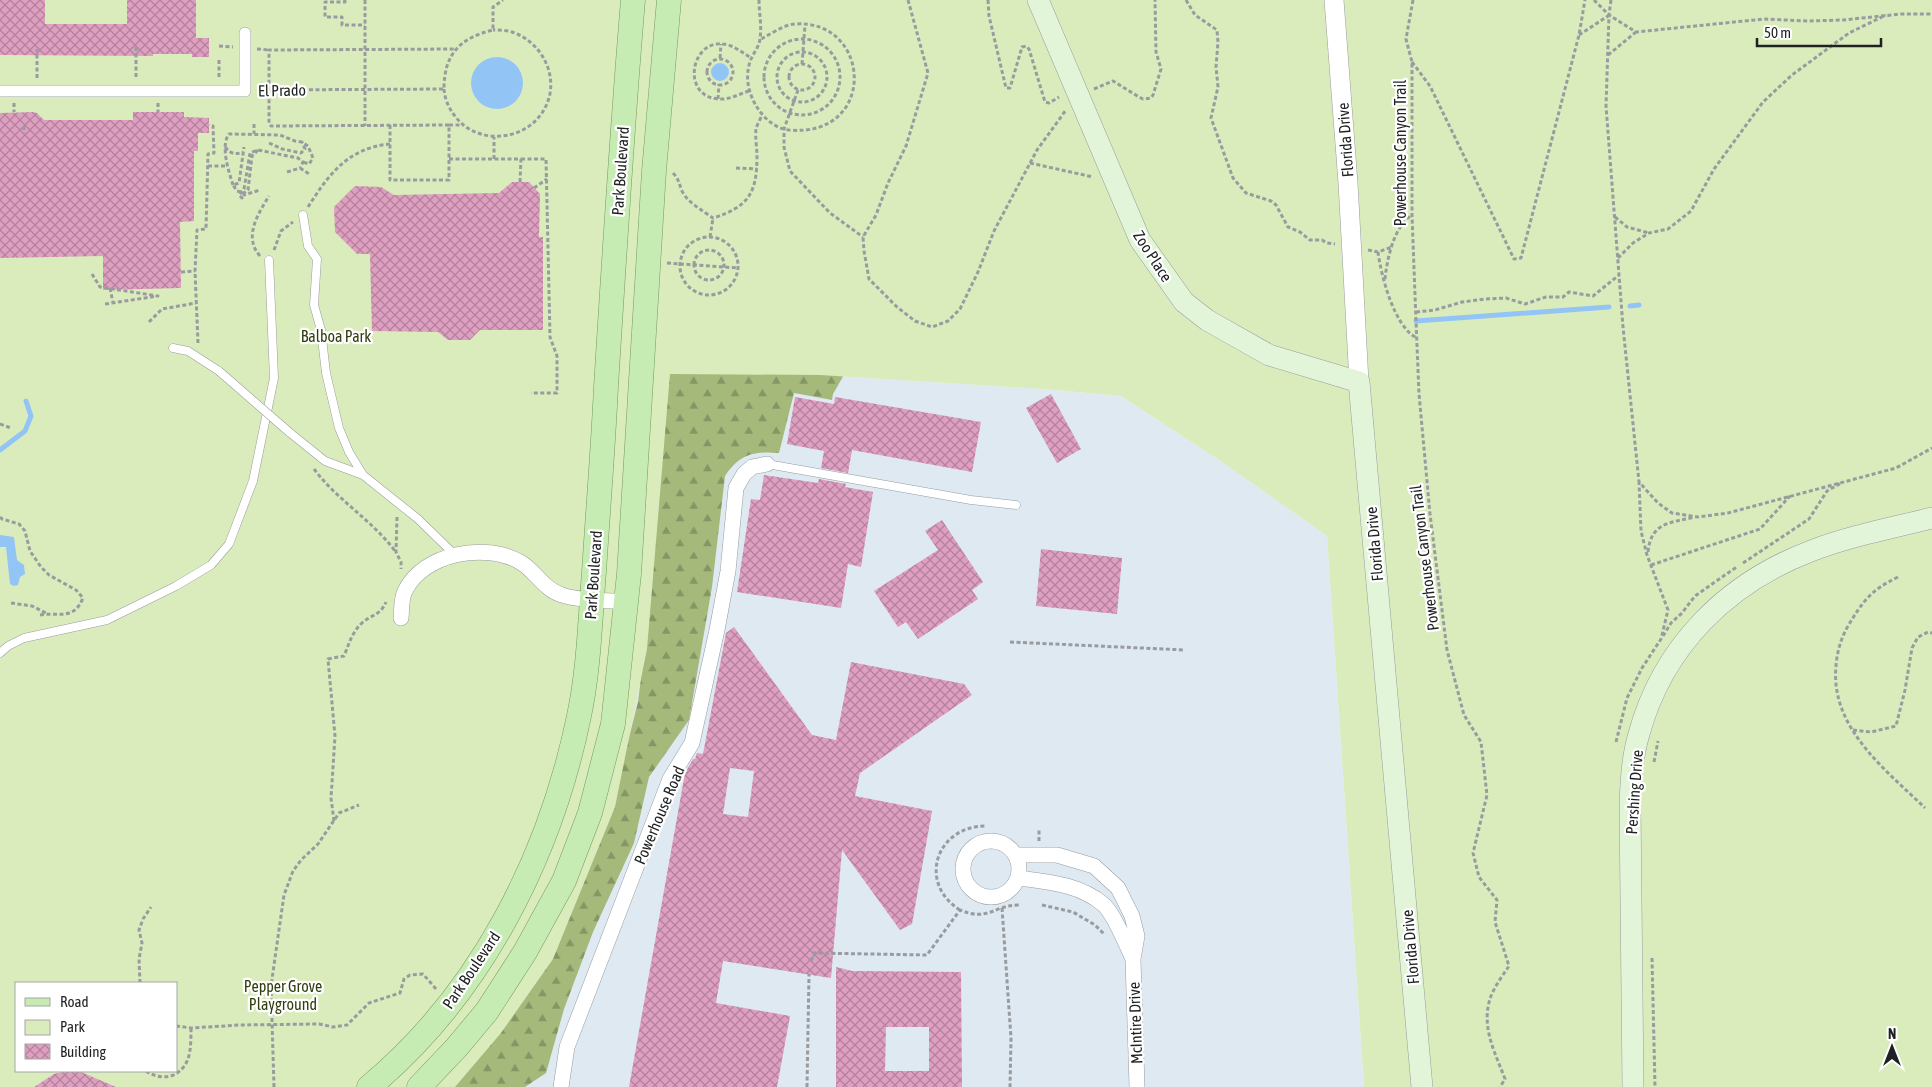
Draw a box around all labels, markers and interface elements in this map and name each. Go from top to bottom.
scale bar [1757,15,1881,47]
text: 50 m [1764,24,1791,41]
street label: Powerhouse Canyon Trail [1391,79,1410,226]
street label: El Prado [258,81,306,99]
street label: Florida Drive [1333,102,1357,178]
street label: Park Boulevard [608,126,632,216]
street label: Zoo Place [1130,227,1176,285]
park label: Balboa Park [301,327,371,345]
street label: Powerhouse Canyon Trail [1406,483,1443,632]
street label: Florida Drive [1362,506,1386,582]
street label: Park Boulevard [581,530,605,620]
street label: Pershing Drive [1622,749,1647,835]
street label: Powerhouse Road [630,763,688,867]
street label: Florida Drive [1398,909,1422,985]
street label: Park Boulevard [439,928,503,1012]
park label: Pepper Grove Playground [244,977,322,1014]
legend [15,982,178,1072]
street label: McIntire Drive [1125,982,1145,1064]
text: Road [60,993,89,1010]
text: Park [60,1018,85,1035]
north arrow [1867,1022,1917,1072]
text: N [1888,1026,1896,1042]
text: Building [60,1043,106,1060]

